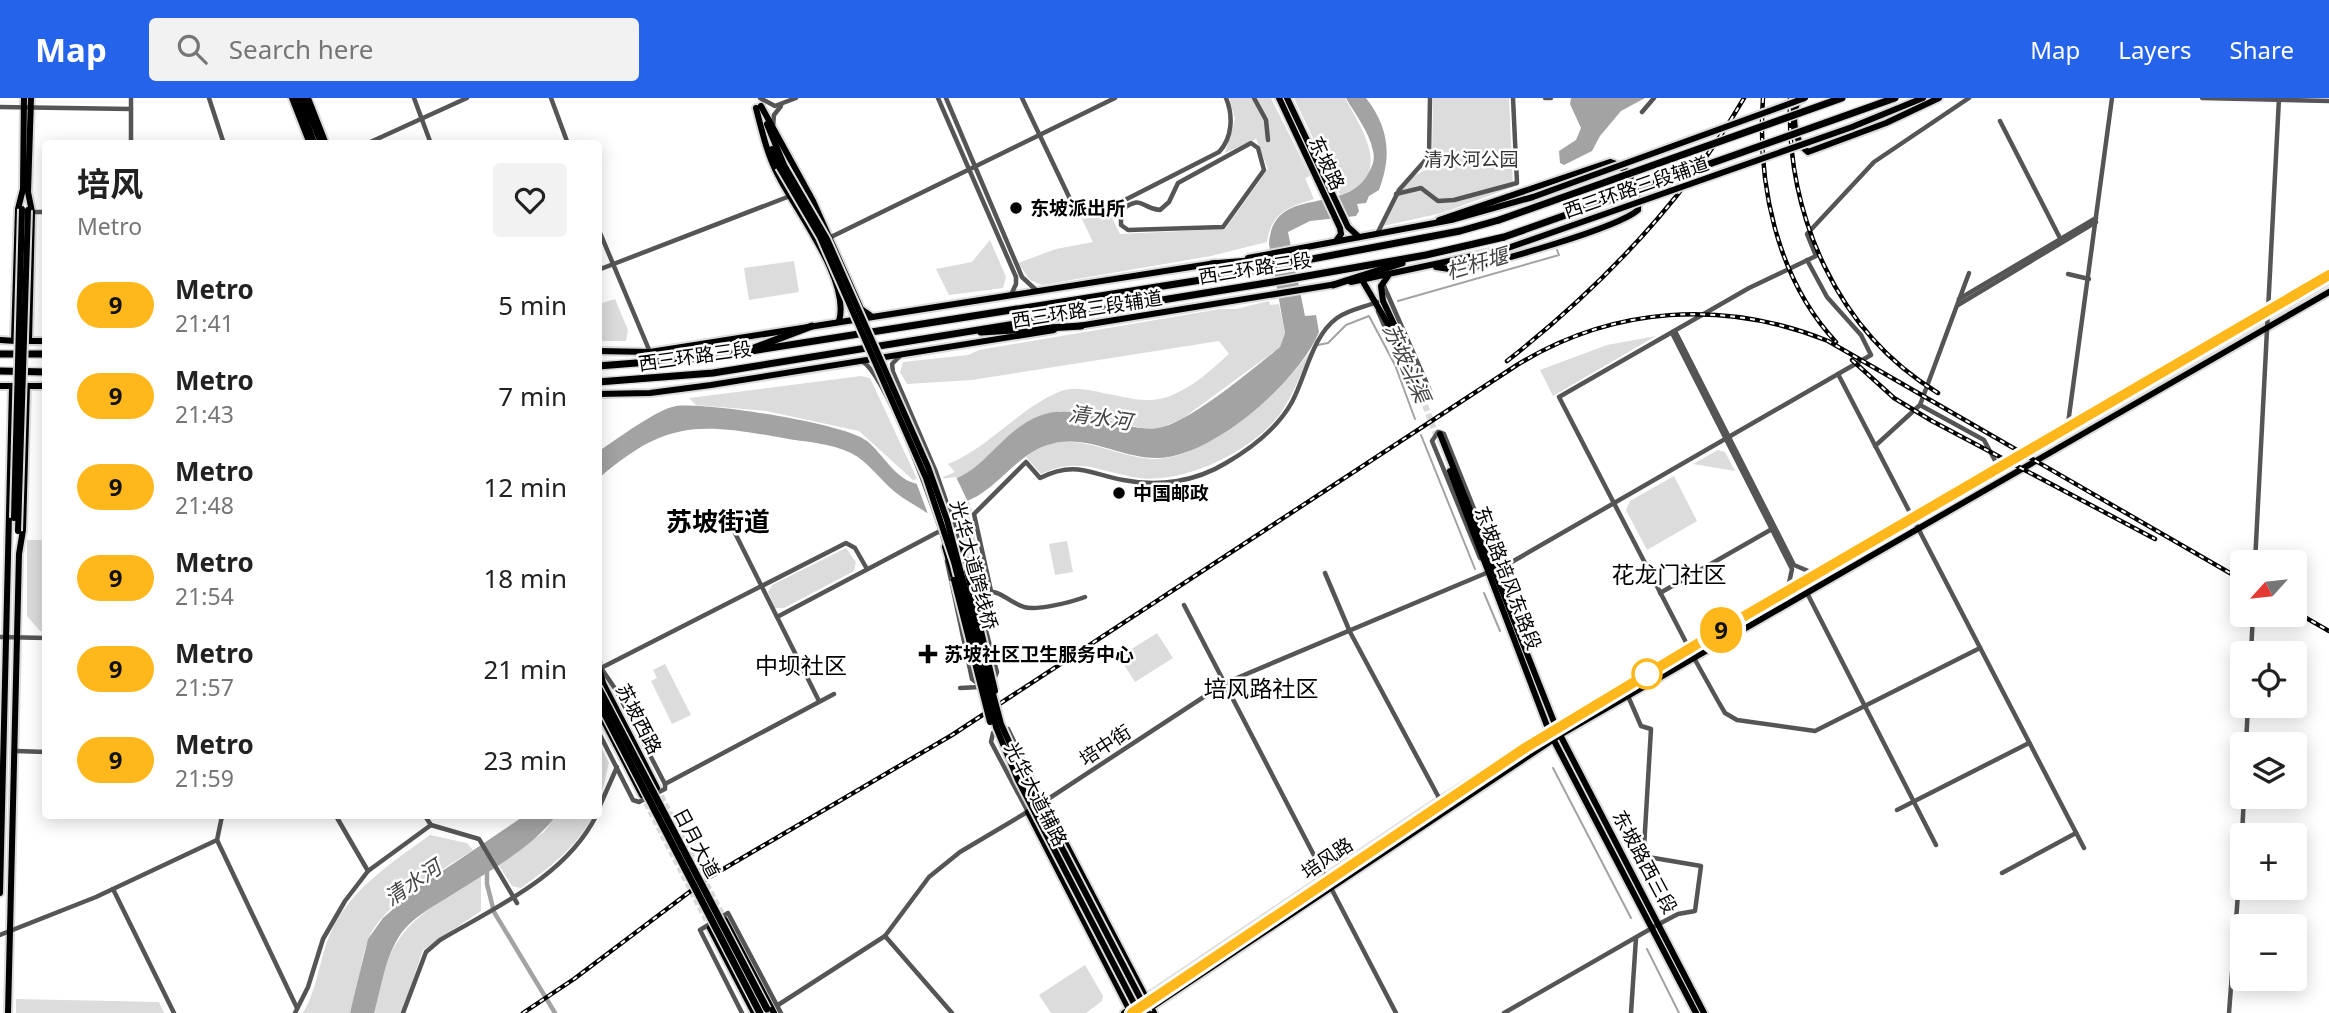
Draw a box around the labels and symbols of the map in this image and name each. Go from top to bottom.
street label: 东坡路 [1303,132,1351,194]
park label: 清水河公园 [1423,146,1519,172]
street label: 西三环路三段辅道 [1560,150,1712,224]
place label: 东坡派出所 [1030,195,1125,221]
marker: 东坡派出所 [1008,200,1024,216]
water label: 栏杆堰 [1443,240,1514,285]
street label: 西三环路三段 [1197,246,1313,290]
street label: 西三环路三段辅道 [1010,284,1164,334]
water label: 苏坡斗渠 [1377,319,1438,409]
street label: 西三环路三段 [637,335,753,377]
water label: 清水河 [1067,399,1137,436]
place label: 中国邮政 [1133,480,1209,506]
marker: 中国邮政 [1111,485,1127,501]
street label: 光华大道跨线桥 [944,497,1004,633]
street label: 东坡路培风东路段 [1469,502,1547,654]
district label: 苏坡街道 [666,503,770,539]
north arrow [2230,550,2306,626]
district label: 花龙门社区 [1612,558,1727,590]
line badge: 9 [1698,607,1744,653]
place label: 苏坡社区卫生服务中心 [944,641,1134,667]
marker: 苏坡社区卫生服务中心 [918,644,938,664]
district label: 中坝社区 [755,649,847,681]
unlabelled marker [1632,659,1662,689]
district label: 培风路社区 [1204,672,1319,704]
street label: 苏坡西路 [610,679,668,759]
street label: 培中街 [1074,719,1136,771]
street label: 光华大道辅路 [999,737,1073,851]
street label: 日月大道 [668,803,726,883]
street label: 东坡路西三段 [1607,806,1683,918]
street label: 培风路 [1296,831,1358,885]
water label: 清水河 [378,851,450,911]

